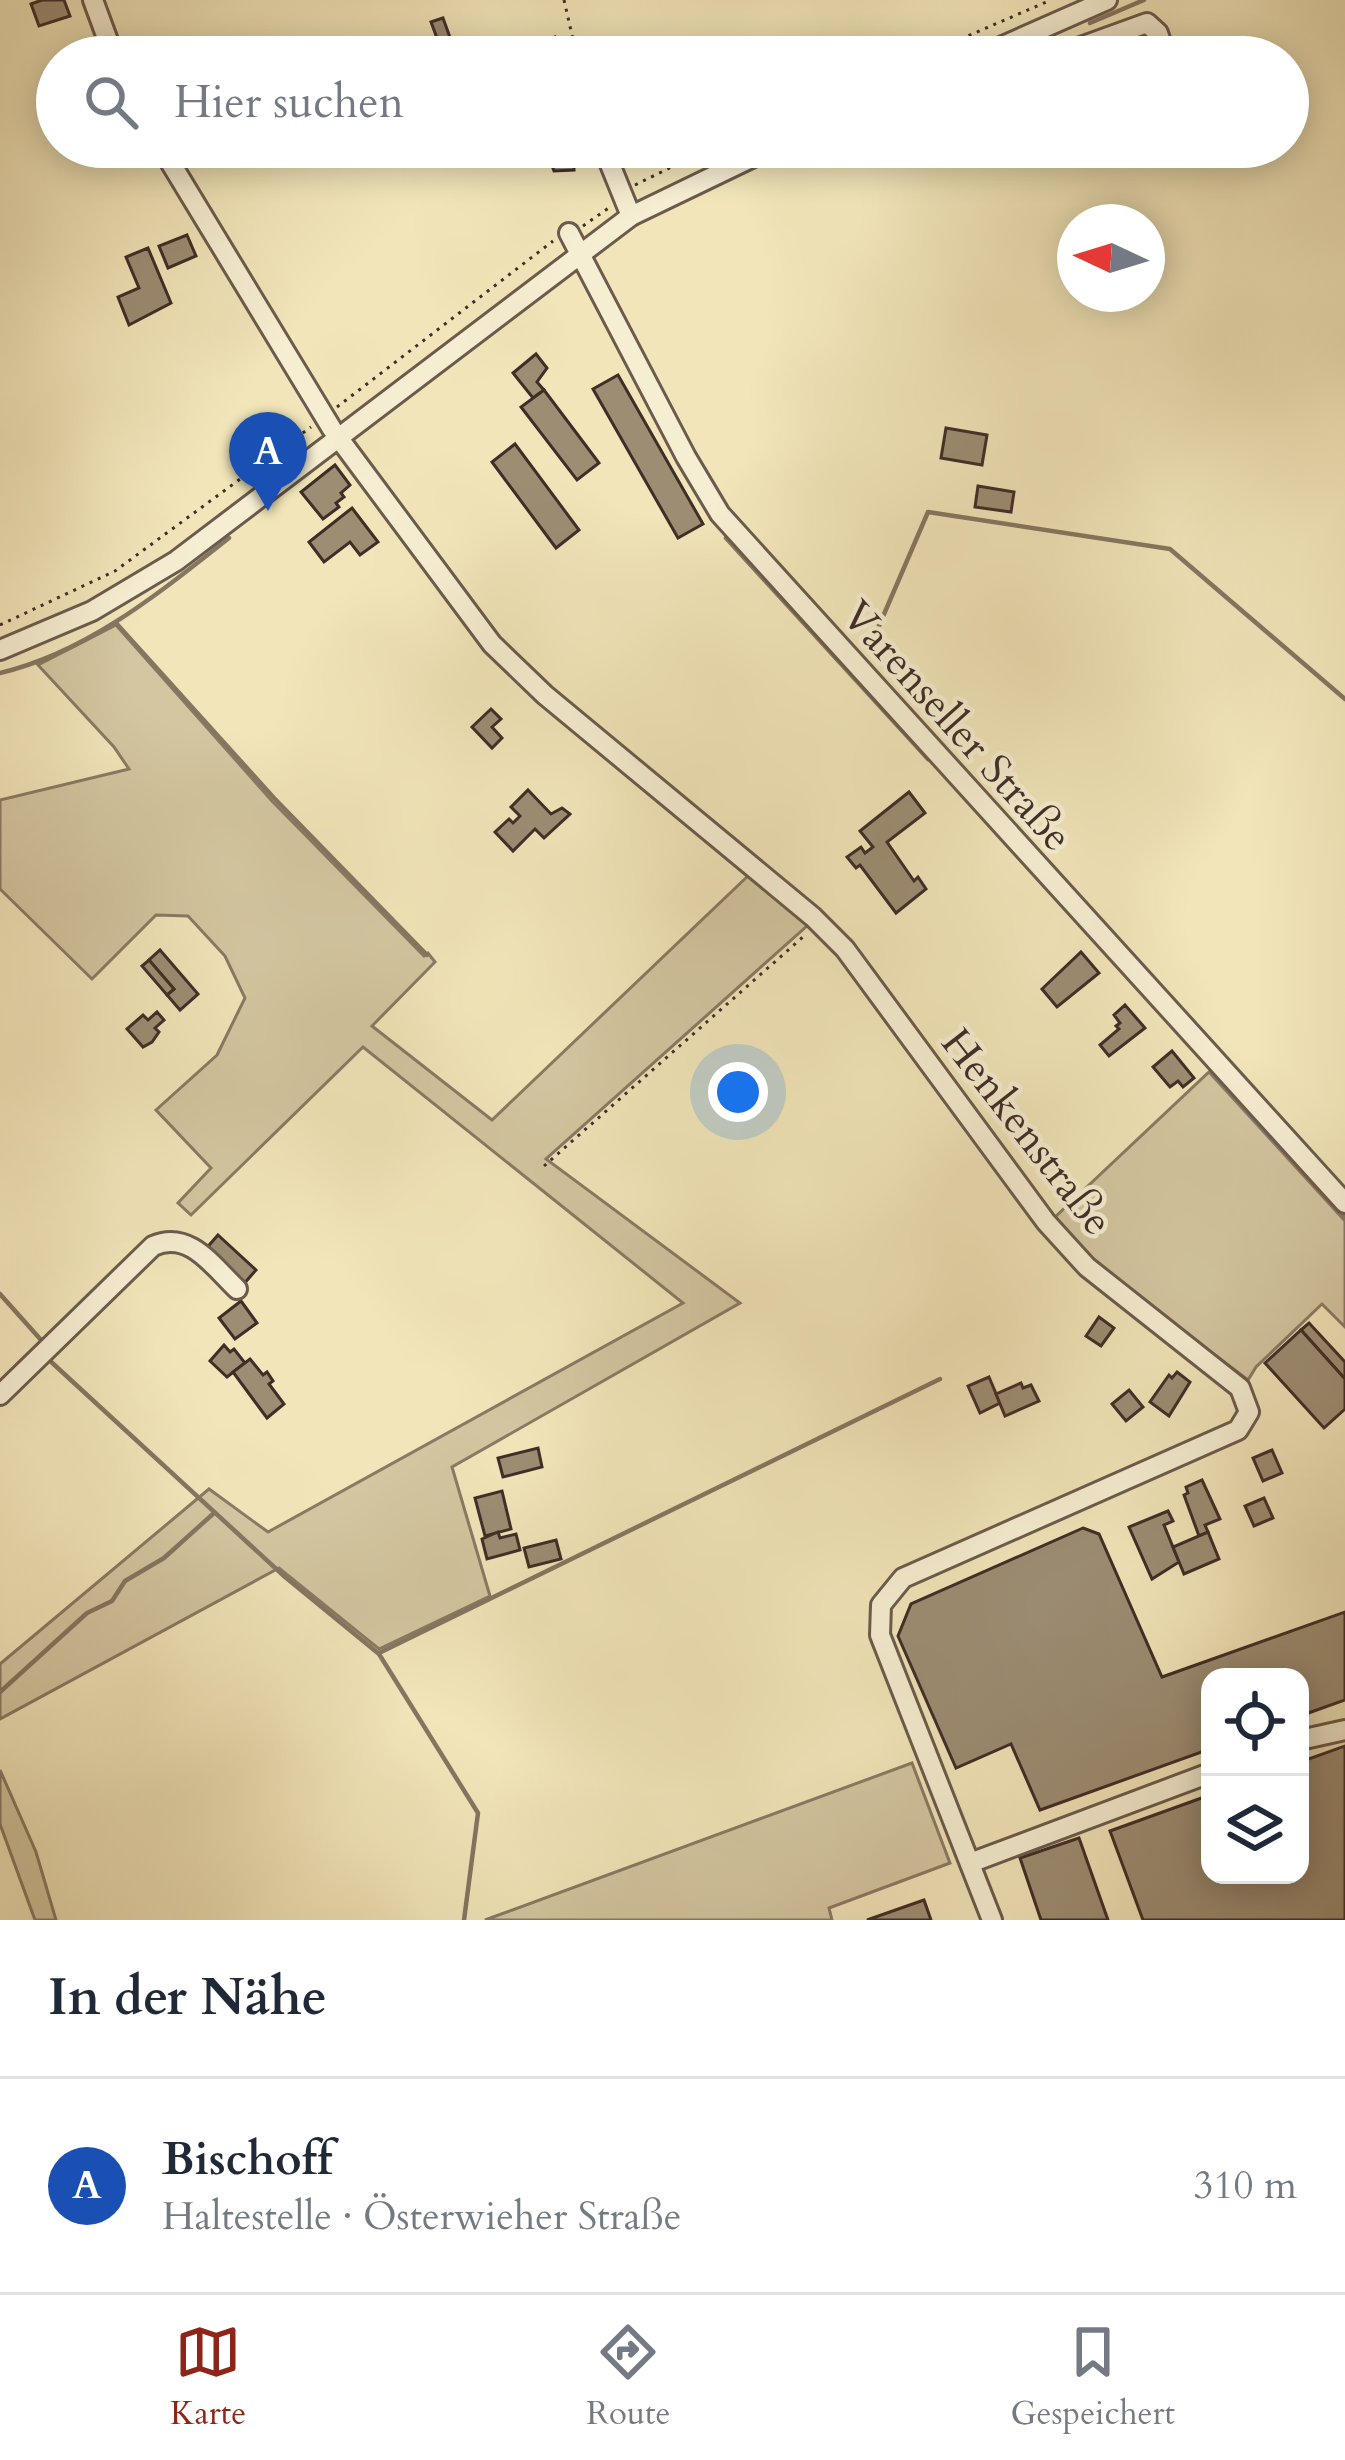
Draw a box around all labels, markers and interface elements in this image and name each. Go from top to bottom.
search box [36,36,1309,168]
icon: search [78,69,144,135]
text: Hier suchen [174,72,404,133]
north arrow [1057,204,1165,312]
pin: A [229,412,307,511]
street label: Varenseller Straße [829,588,1085,864]
street label: Henkenstraße [928,1017,1126,1247]
your location [708,1062,768,1122]
map controls [1201,1668,1309,1884]
button: locate [1201,1668,1309,1776]
button: layers [1201,1776,1309,1884]
text: In der Nähe [48,1963,327,2033]
text: Bischoff [162,2129,332,2190]
text: A [72,2159,102,2212]
text: 310 m [1194,2159,1297,2212]
text: Haltestelle · Österwieher Straße [162,2190,682,2243]
tab: Karte [170,2319,246,2436]
tab: Route [586,2319,670,2436]
tab: Gespeichert [1010,2319,1175,2436]

